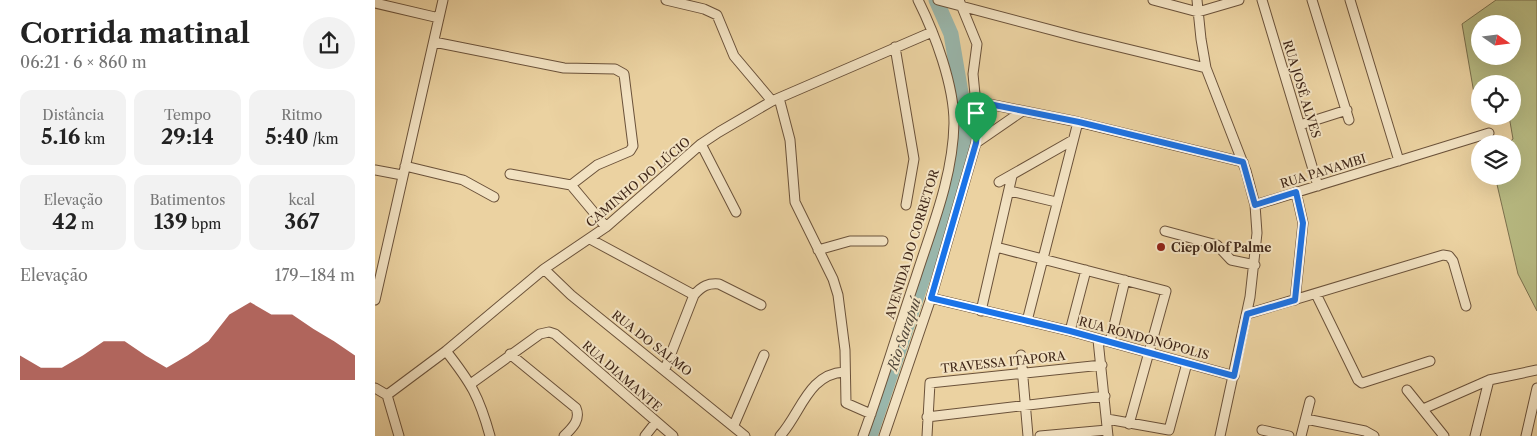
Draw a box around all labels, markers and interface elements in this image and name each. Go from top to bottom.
north arrow [1471,15,1521,65]
map controls [1471,15,1521,185]
text: Corrida matinal [20,16,250,50]
button: share [303,17,355,69]
street label: RUA JOSÉ ALVES [1280,38,1325,140]
text: 06:21 · 6 × 860 m [20,52,147,72]
button: locate [1471,75,1521,125]
pin [955,92,997,143]
icon: arrive [962,99,990,127]
text: Distância [42,106,104,124]
text: Tempo [164,106,211,124]
text: Ritmo [281,106,322,124]
text: 5.16 [41,124,80,149]
text: 29:14 [161,124,214,149]
text: 5:40 [265,124,309,149]
text: km [80,130,105,148]
text: /km [309,130,339,148]
street label: CAMINHO DO LÚCIO [582,133,693,230]
button: layers [1471,135,1521,185]
street label: RUA PANAMBI [1278,151,1368,191]
street label: AVENIDA DO CORRETOR [882,166,942,322]
text: Elevação [43,191,103,209]
text: Batimentos [150,191,225,209]
text: kcal [289,191,315,209]
text: 42 [52,209,77,234]
text: 139 [154,209,187,234]
text: 367 [284,209,319,234]
text: m [77,215,94,233]
text: bpm [187,215,221,233]
place label: Ciep Olof Palme [1171,240,1271,255]
marker: Ciep Olof Palme [1155,241,1167,253]
text: Elevação [20,265,88,285]
text: 179–184 m [275,265,355,285]
water label: Rio Sarapuí [883,294,925,374]
street label: RUA DO SALMO [609,307,695,379]
street label: RUA RONDONÓPOLIS [1077,312,1211,363]
street label: RUA DIAMANTE [579,337,665,415]
street label: TRAVESSA ITAPORA [940,348,1067,376]

